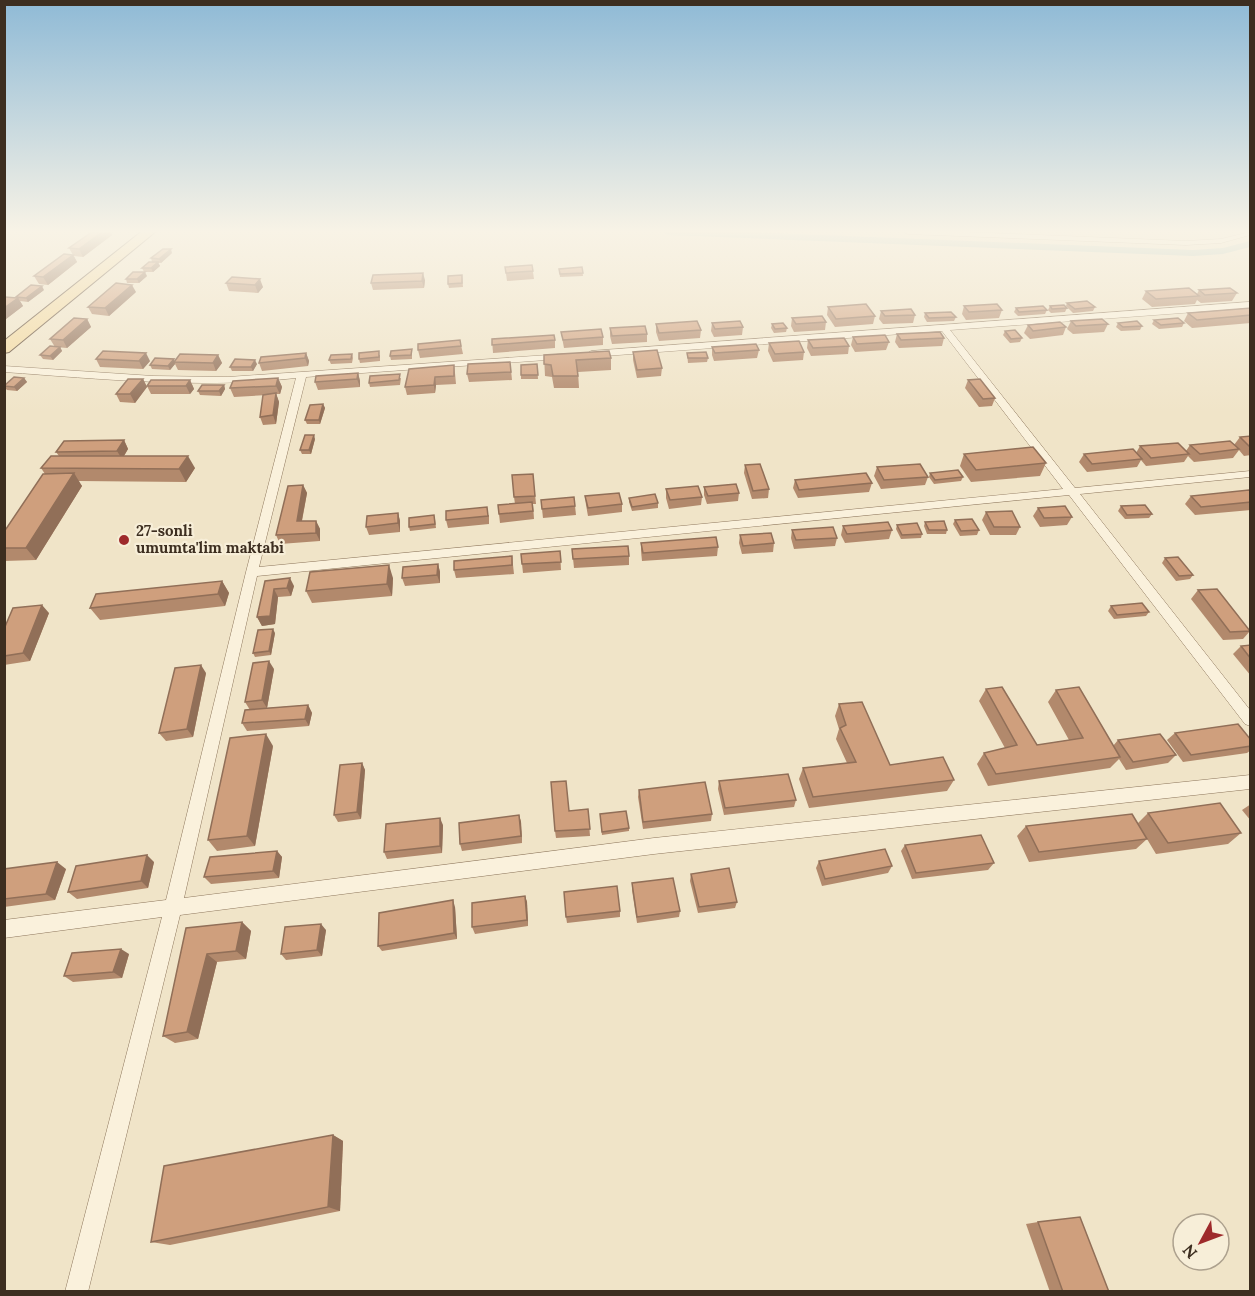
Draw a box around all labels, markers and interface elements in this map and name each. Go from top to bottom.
place label: 27-sonli umumta'lim maktabi [136,521,284,557]
marker: 27-sonli umumta'lim maktabi [117,533,131,547]
north arrow [1171,1212,1231,1272]
text: N [1178,1241,1201,1263]

